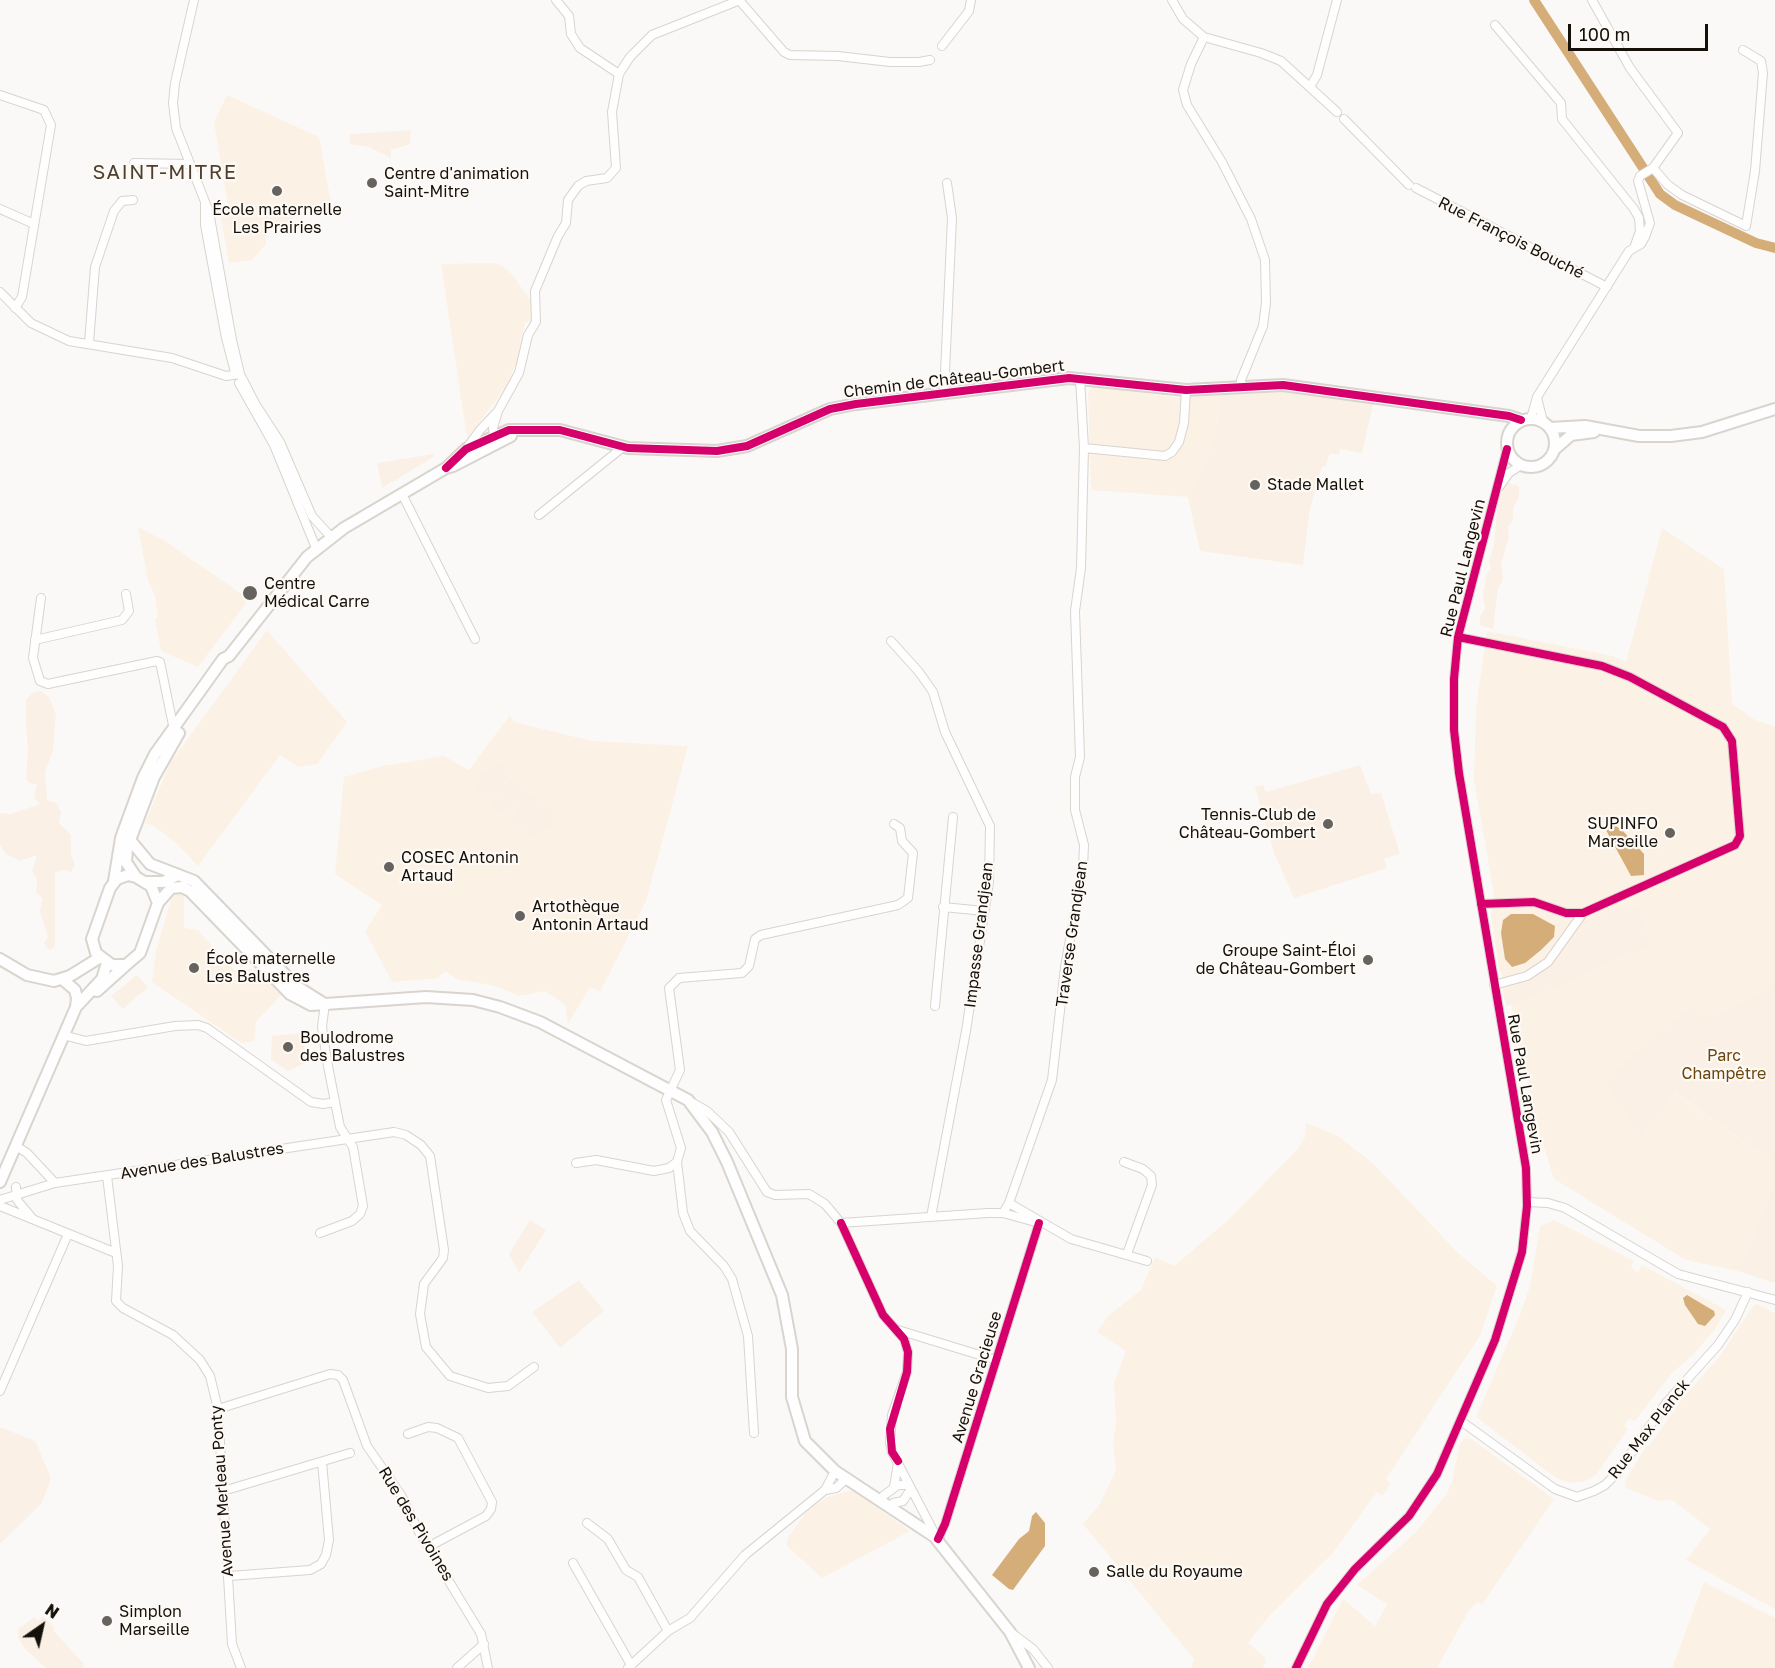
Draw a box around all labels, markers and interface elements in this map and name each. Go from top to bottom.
scale bar [1571,12,1710,50]
text: 100 m [1579,23,1630,45]
district label: SAINT-MITRE [92,161,238,185]
place label: Centre d'animation Saint-Mitre [384,164,529,202]
marker: Centre d'animation Saint-Mitre [365,176,379,190]
marker: École maternelle Les Prairies [270,184,284,198]
street label: Rue François Bouché [1435,193,1587,283]
place label: École maternelle Les Prairies [212,200,342,238]
street label: Chemin de Château-Gombert [842,356,1066,402]
place label: Stade Mallet [1267,475,1364,495]
marker: Stade Mallet [1248,478,1262,492]
street label: Rue Paul Langevin [1437,497,1489,639]
place label: Centre Médical Carre [264,574,370,612]
marker: Centre Médical Carre [241,584,259,602]
place label: Tennis-Club de Château-Gombert [1179,805,1316,843]
place label: SUPINFO Marseille [1587,814,1658,852]
marker: Tennis-Club de Château-Gombert [1321,817,1335,831]
marker: SUPINFO Marseille [1663,826,1677,840]
place label: COSEC Antonin Artaud [401,848,519,886]
marker: COSEC Antonin Artaud [382,860,396,874]
street label: Traverse Grandjean [1052,860,1092,1008]
street label: Impasse Grandjean [961,861,997,1009]
place label: Artothèque Antonin Artaud [532,897,649,935]
marker: Artothèque Antonin Artaud [513,909,527,923]
place label: Groupe Saint-Éloi de Château-Gombert [1196,941,1356,979]
place label: École maternelle Les Balustres [206,949,336,987]
marker: Groupe Saint-Éloi de Château-Gombert [1361,953,1375,967]
marker: École maternelle Les Balustres [187,961,201,975]
street label: Rue Paul Langevin [1503,1013,1547,1155]
place label: Boulodrome des Balustres [300,1028,405,1066]
marker: Boulodrome des Balustres [281,1040,295,1054]
park label: Parc Champêtre [1682,1046,1766,1084]
street label: Avenue des Balustres [119,1139,285,1183]
street label: Avenue Gracieuse [948,1309,1006,1445]
street label: Rue Max Planck [1604,1375,1694,1483]
street label: Avenue Merleau Ponty [206,1405,238,1577]
street label: Rue des Pivoines [374,1463,458,1585]
place label: Salle du Royaume [1106,1562,1243,1582]
marker: Salle du Royaume [1087,1565,1101,1579]
north arrow [12,1596,72,1656]
text: N [41,1599,63,1623]
place label: Simplon Marseille [119,1602,189,1640]
marker: Simplon Marseille [100,1614,114,1628]

